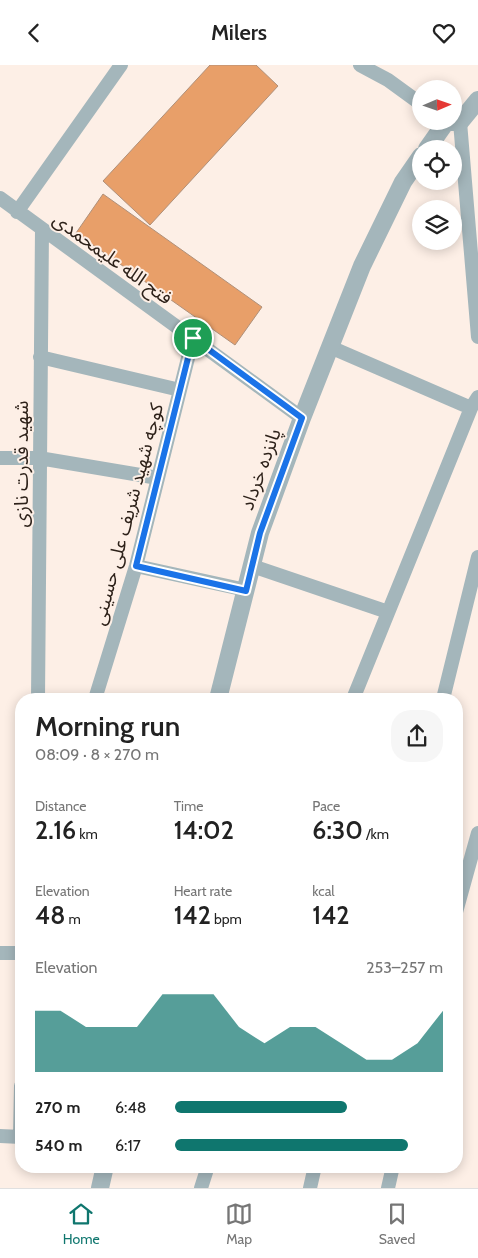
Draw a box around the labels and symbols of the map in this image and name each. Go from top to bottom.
north arrow [412,80,462,130]
street label: فتح الله علیمحمدی [47,207,177,312]
pin [172,317,214,359]
street label: کوچه شهید شریف علی حسینی [87,400,169,628]
street label: شهید قدرت نازی [10,401,33,527]
street label: پانزده خرداد [235,425,287,513]

